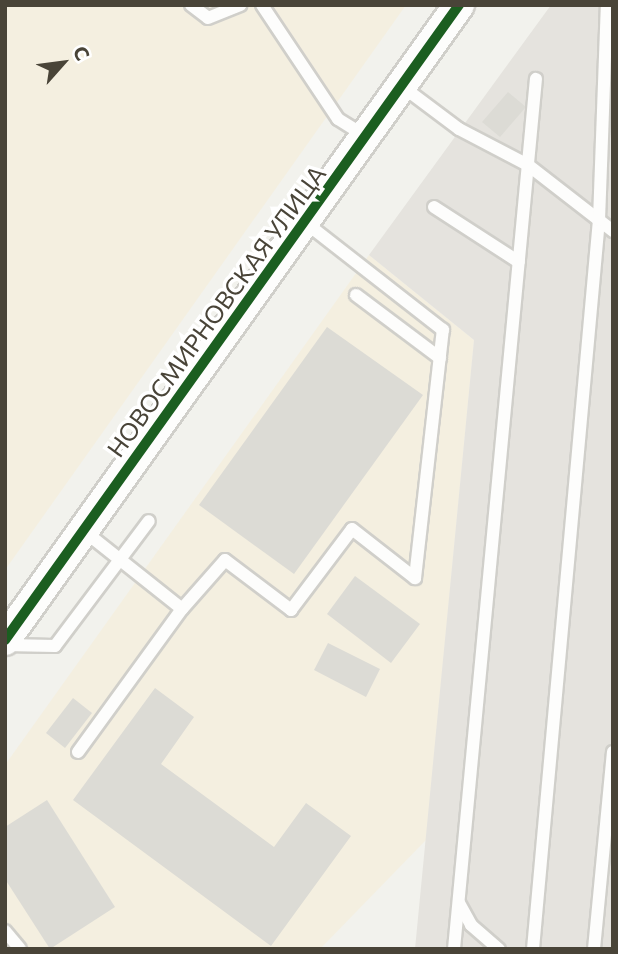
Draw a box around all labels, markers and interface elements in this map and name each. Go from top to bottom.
north arrow [28,28,98,98]
text: С [69,42,95,64]
street label: НОВОСМИРНОВСКАЯ УЛИЦА [101,160,331,462]

